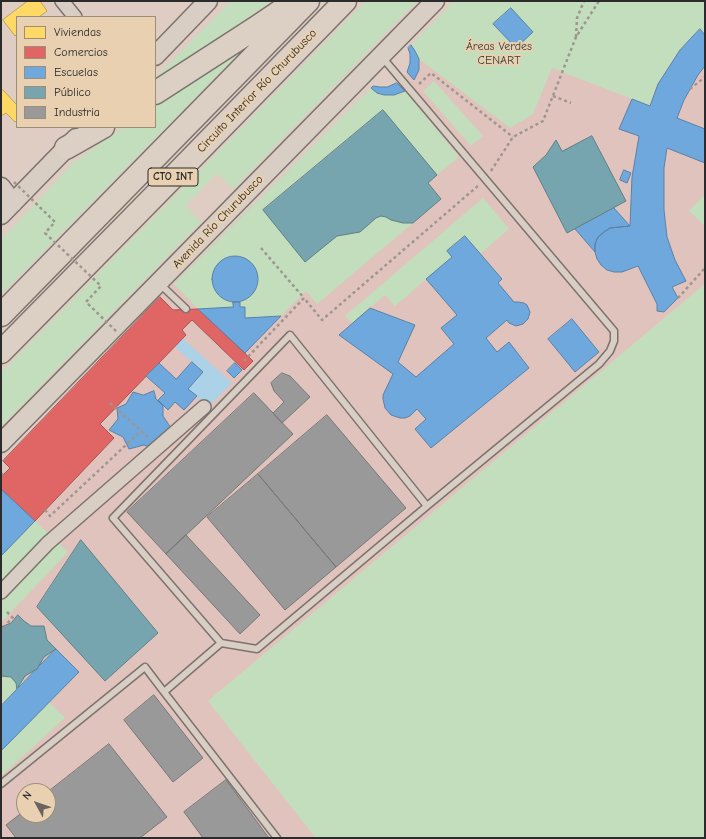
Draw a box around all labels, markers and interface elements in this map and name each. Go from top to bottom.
legend [16,16,156,128]
text: Viviendas [54,25,101,39]
street label: Circuito Interior Río Churubusco [194,26,320,156]
park label: Áreas Verdes CENART [466,40,532,68]
text: Comercios [54,45,108,59]
text: Escuelas [54,65,98,79]
text: Público [54,85,91,99]
text: Industria [54,105,100,119]
road number: CTO INT [148,168,198,186]
street label: Avenida Río Churubusco [170,172,266,272]
north arrow [16,783,56,823]
text: N [20,789,34,803]

